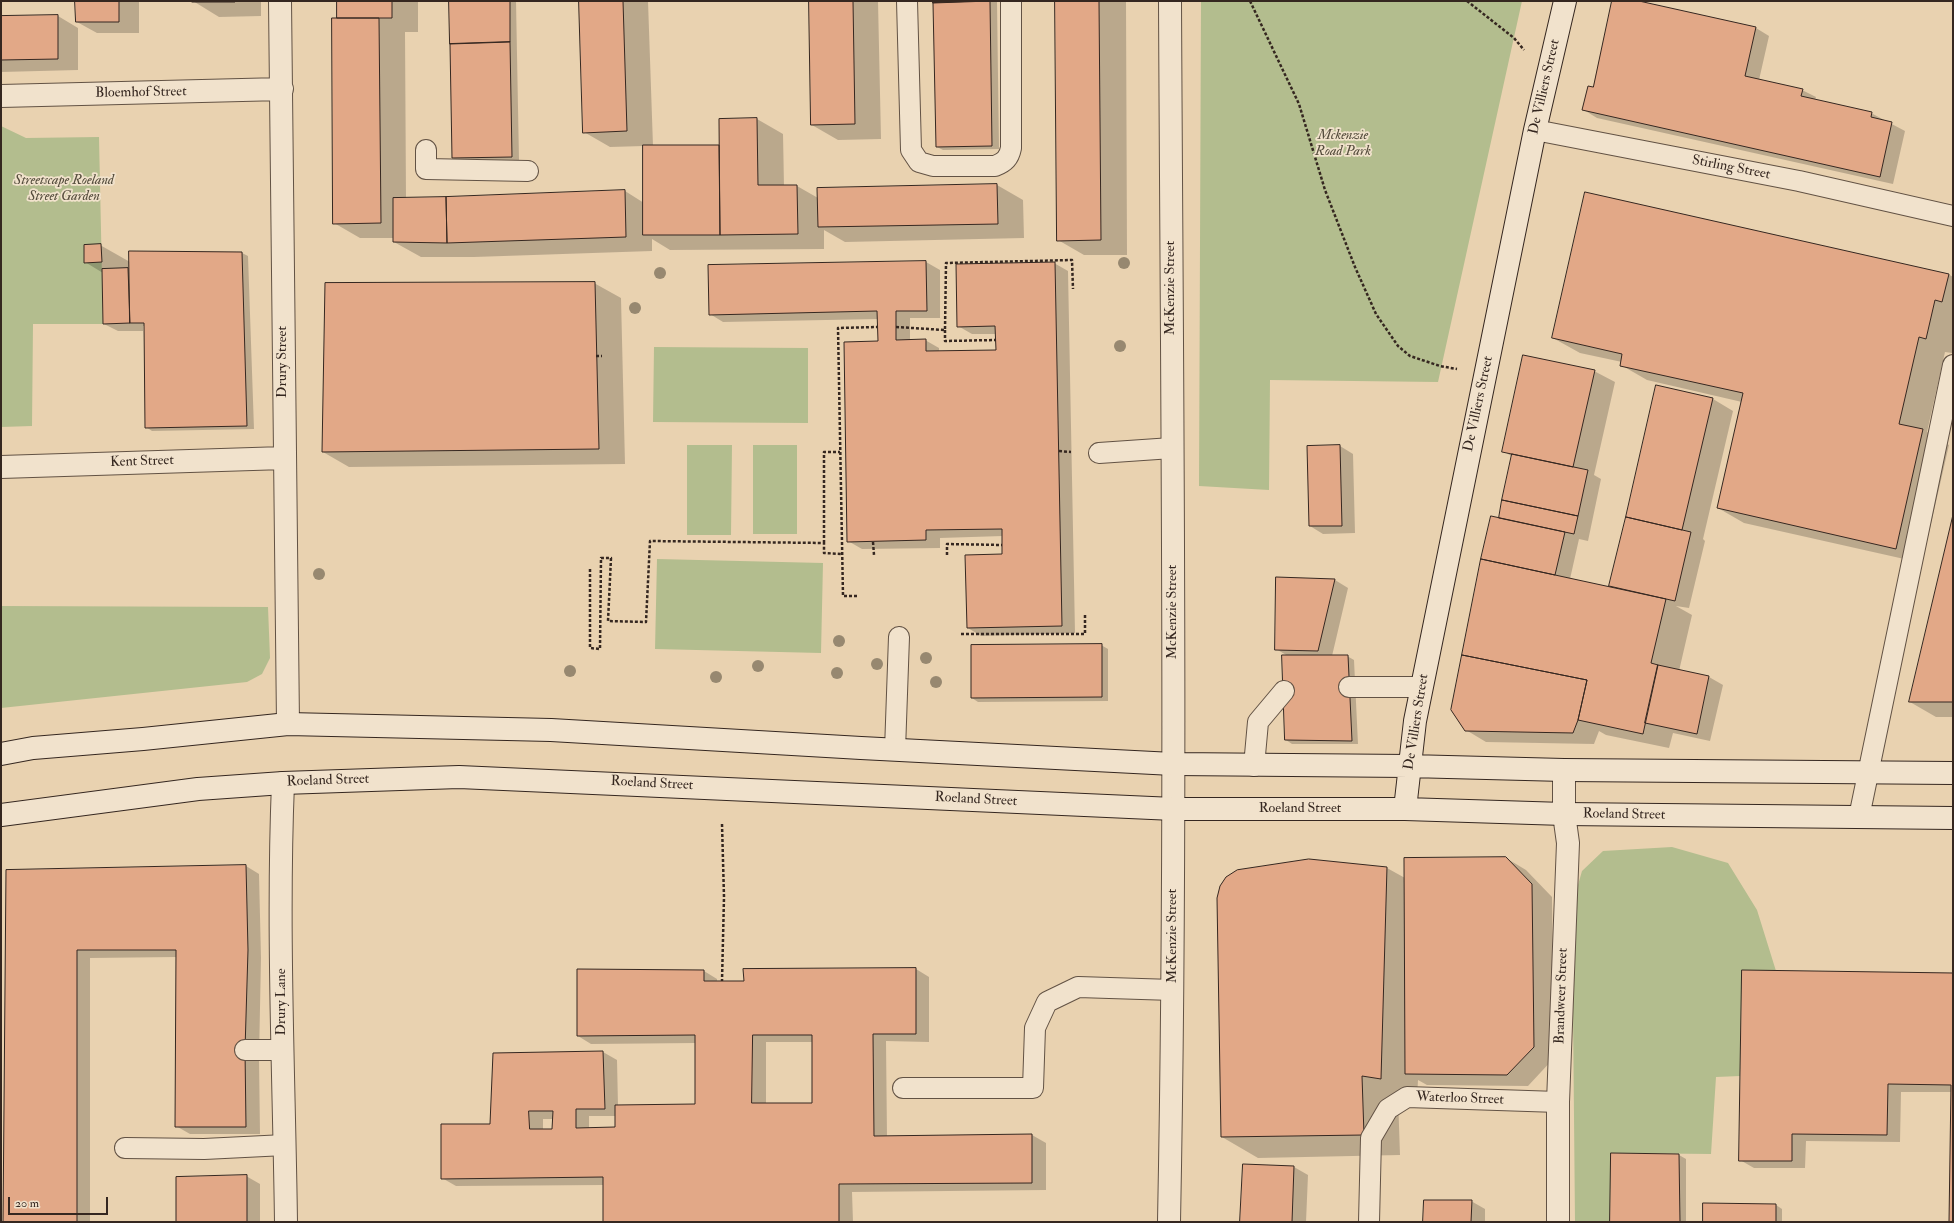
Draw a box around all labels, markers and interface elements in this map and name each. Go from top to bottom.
street label: De Villiers Street [1526,38,1564,136]
street label: Bloemhof Street [95,84,187,102]
park label: Mckenzie Road Park [1315,128,1371,160]
street label: Stirling Street [1690,152,1772,184]
park label: Streetscape Roeland Street Garden [14,173,114,206]
street label: McKenzie Street [1163,241,1179,335]
street label: Drury Street [275,326,291,398]
street label: De Villiers Street [1461,355,1497,453]
street label: Kent Street [110,452,174,472]
street label: McKenzie Street [1165,565,1181,659]
street label: De Villiers Street [1401,673,1433,771]
street label: Roeland Street [286,771,370,791]
street label: Roeland Street [610,773,694,795]
street label: Roeland Street [934,789,1018,811]
street label: Roeland Street [1259,801,1341,817]
street label: Roeland Street [1583,806,1665,824]
street label: McKenzie Street [1165,889,1181,983]
street label: Brandweer Street [1552,948,1572,1044]
street label: Drury Lane [274,968,290,1036]
street label: Waterloo Street [1416,1089,1504,1109]
scale bar [10,1189,110,1215]
text: 20 m [15,1196,39,1211]

